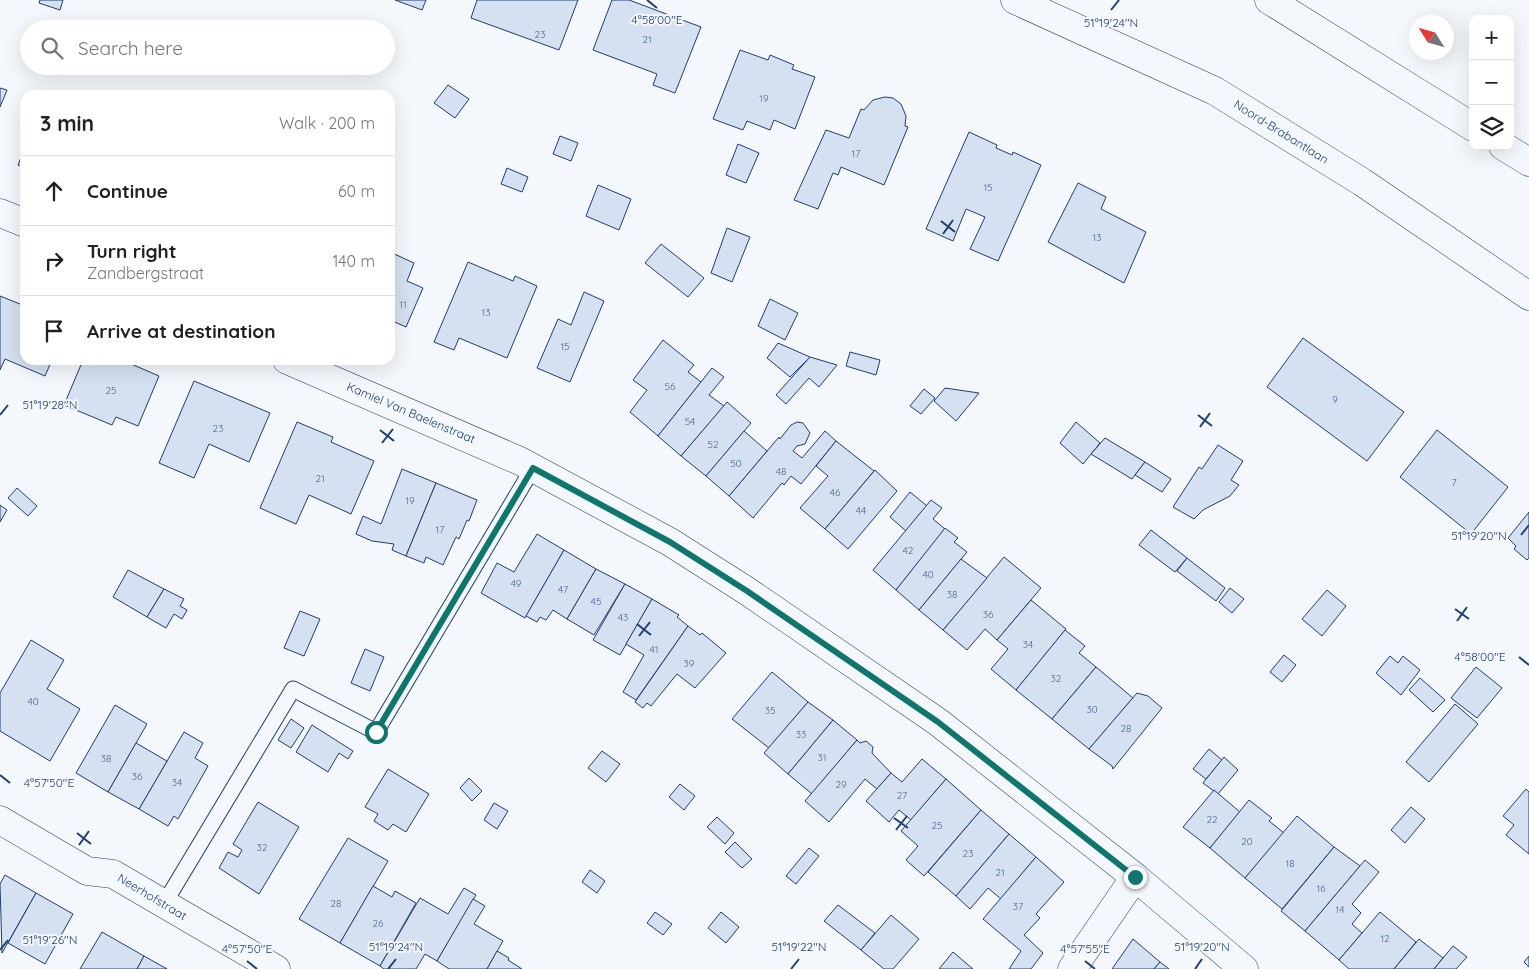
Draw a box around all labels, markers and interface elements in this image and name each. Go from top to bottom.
text: 4°58'00"E [631,12,683,27]
text: 51°19'24"N [1084,15,1138,30]
north arrow [1409,15,1454,60]
map controls [1469,15,1514,150]
button: + [1469,15,1514,60]
search box [20,20,395,75]
house number: 23 [535,28,545,41]
house number: 21 [642,33,652,46]
icon: search [38,34,66,62]
text: Search here [78,36,183,60]
button: − [1469,60,1514,105]
house number: 19 [759,92,769,105]
street label: Noord-Brabantlaan [1231,96,1331,167]
button: layers [1469,105,1514,150]
text: 3 min [40,110,94,136]
text: Walk · 200 m [279,113,375,133]
house number: 17 [852,147,860,160]
icon: ahead [40,177,68,205]
text: Continue [87,179,168,203]
text: 60 m [338,181,375,201]
house number: 15 [983,181,993,194]
house number: 13 [1093,231,1101,244]
text: Turn right [87,239,176,263]
icon: right [40,247,68,275]
text: 140 m [332,251,375,271]
text: Zandbergstraat [87,263,204,283]
house number: 11 [399,298,407,311]
house number: 13 [482,306,490,319]
icon: arrive [40,317,68,345]
text: Arrive at destination [87,319,276,343]
house number: 15 [560,340,570,353]
street label: Kamiel Van Baelenstraat [345,379,478,446]
house number: 56 [665,380,676,393]
house number: 25 [106,384,117,397]
house number: 9 [1332,393,1338,406]
text: 51°19'28"N [23,397,77,412]
house number: 54 [685,415,695,428]
house number: 23 [213,422,223,435]
house number: 52 [708,438,719,451]
house number: 50 [730,457,742,470]
house number: 48 [776,465,786,478]
house number: 21 [315,472,325,485]
house number: 7 [1451,476,1457,489]
house number: 46 [830,486,841,499]
house number: 19 [405,494,415,507]
house number: 44 [856,504,866,517]
house number: 17 [436,523,444,536]
text: 51°19'20"N [1451,528,1507,543]
house number: 42 [903,544,914,557]
house number: 40 [922,568,934,581]
house number: 49 [511,577,522,590]
house number: 47 [558,583,568,596]
house number: 38 [947,588,957,601]
house number: 45 [591,595,601,608]
house number: 36 [983,608,994,621]
house number: 43 [618,611,628,624]
house number: 34 [1023,638,1033,651]
house number: 41 [650,643,658,656]
text: 4°58'00"E [1454,649,1506,664]
house number: 39 [684,657,695,670]
house number: 32 [1051,672,1062,685]
house number: 40 [27,695,39,708]
house number: 30 [1086,703,1098,716]
house number: 35 [765,704,775,717]
route start [365,721,388,744]
house number: 28 [1121,722,1131,735]
house number: 33 [796,728,806,741]
house number: 31 [818,751,826,764]
house number: 38 [101,752,111,765]
house number: 36 [132,770,143,783]
text: 4°57'50"E [24,775,74,790]
house number: 34 [172,776,182,789]
house number: 29 [835,778,847,791]
house number: 27 [897,789,907,802]
house number: 22 [1206,813,1218,826]
house number: 25 [932,819,943,832]
house number: 20 [1241,835,1253,848]
house number: 32 [257,841,268,854]
house number: 23 [963,847,973,860]
house number: 18 [1285,857,1295,870]
house number: 21 [995,866,1005,879]
route end [1124,866,1147,889]
street label: Neerhofstraat [115,870,190,923]
house number: 16 [1316,882,1326,895]
house number: 28 [331,897,341,910]
house number: 37 [1013,900,1023,913]
house number: 14 [1336,903,1344,916]
house number: 26 [373,917,384,930]
text: 51°19'26"N [23,932,77,947]
house number: 12 [1380,932,1390,945]
text: 51°19'24"N [369,939,423,954]
text: 51°19'22"N [771,939,827,954]
text: 51°19'20"N [1174,939,1230,954]
text: 4°57'50"E [222,941,272,956]
text: 4°57'55"E [1060,941,1110,956]

